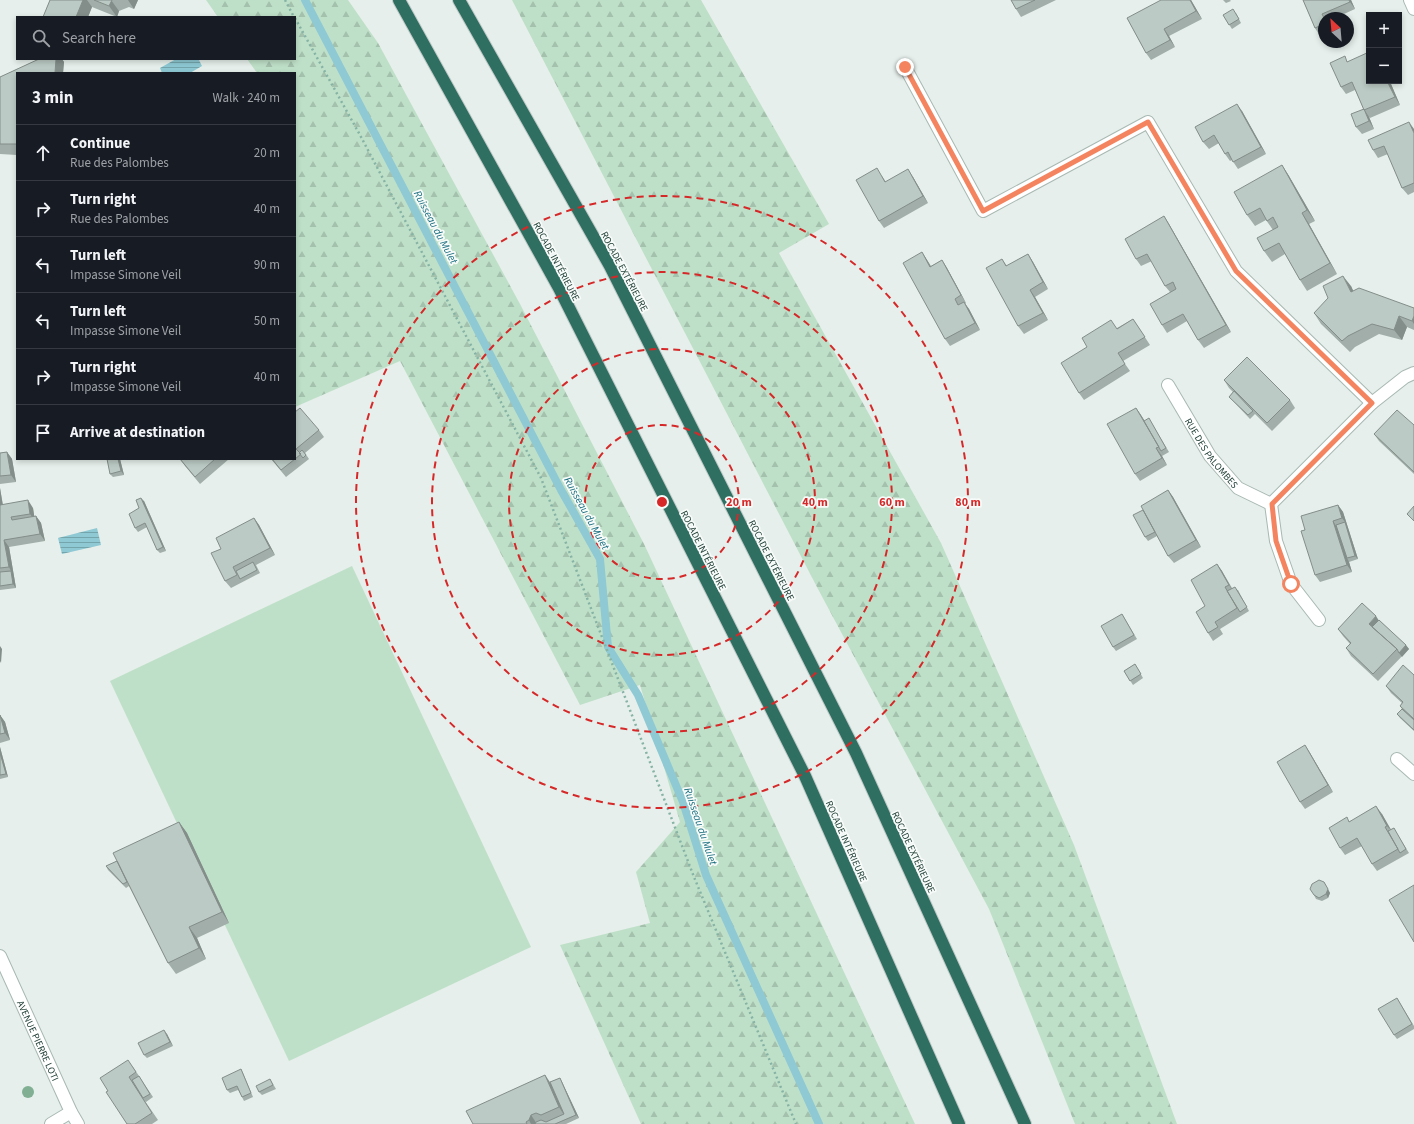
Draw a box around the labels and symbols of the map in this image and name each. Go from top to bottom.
north arrow [1318,12,1354,48]
route end [896,58,914,76]
water label: Ruisseau du Mulet [410,188,461,267]
street label: ROCADE INTÉRIEURE [529,219,583,303]
street label: ROCADE EXTÉRIEURE [597,229,651,314]
street label: RUE DES PALOMBES [1181,416,1241,492]
water label: Ruisseau du Mulet [560,474,613,553]
text: 20 m [726,494,752,511]
text: 40 m [802,494,828,511]
text: 60 m [879,494,905,511]
text: 80 m [955,494,981,511]
centre of rings [655,495,669,509]
street label: ROCADE INTÉRIEURE [677,508,729,593]
street label: ROCADE EXTÉRIEURE [745,518,797,603]
route start [1282,575,1300,593]
water label: Ruisseau du Mulet [680,785,721,867]
street label: ROCADE INTÉRIEURE [822,799,870,884]
street label: ROCADE EXTÉRIEURE [888,809,938,896]
street label: AVENUE PIERRE LOTI [13,998,62,1084]

